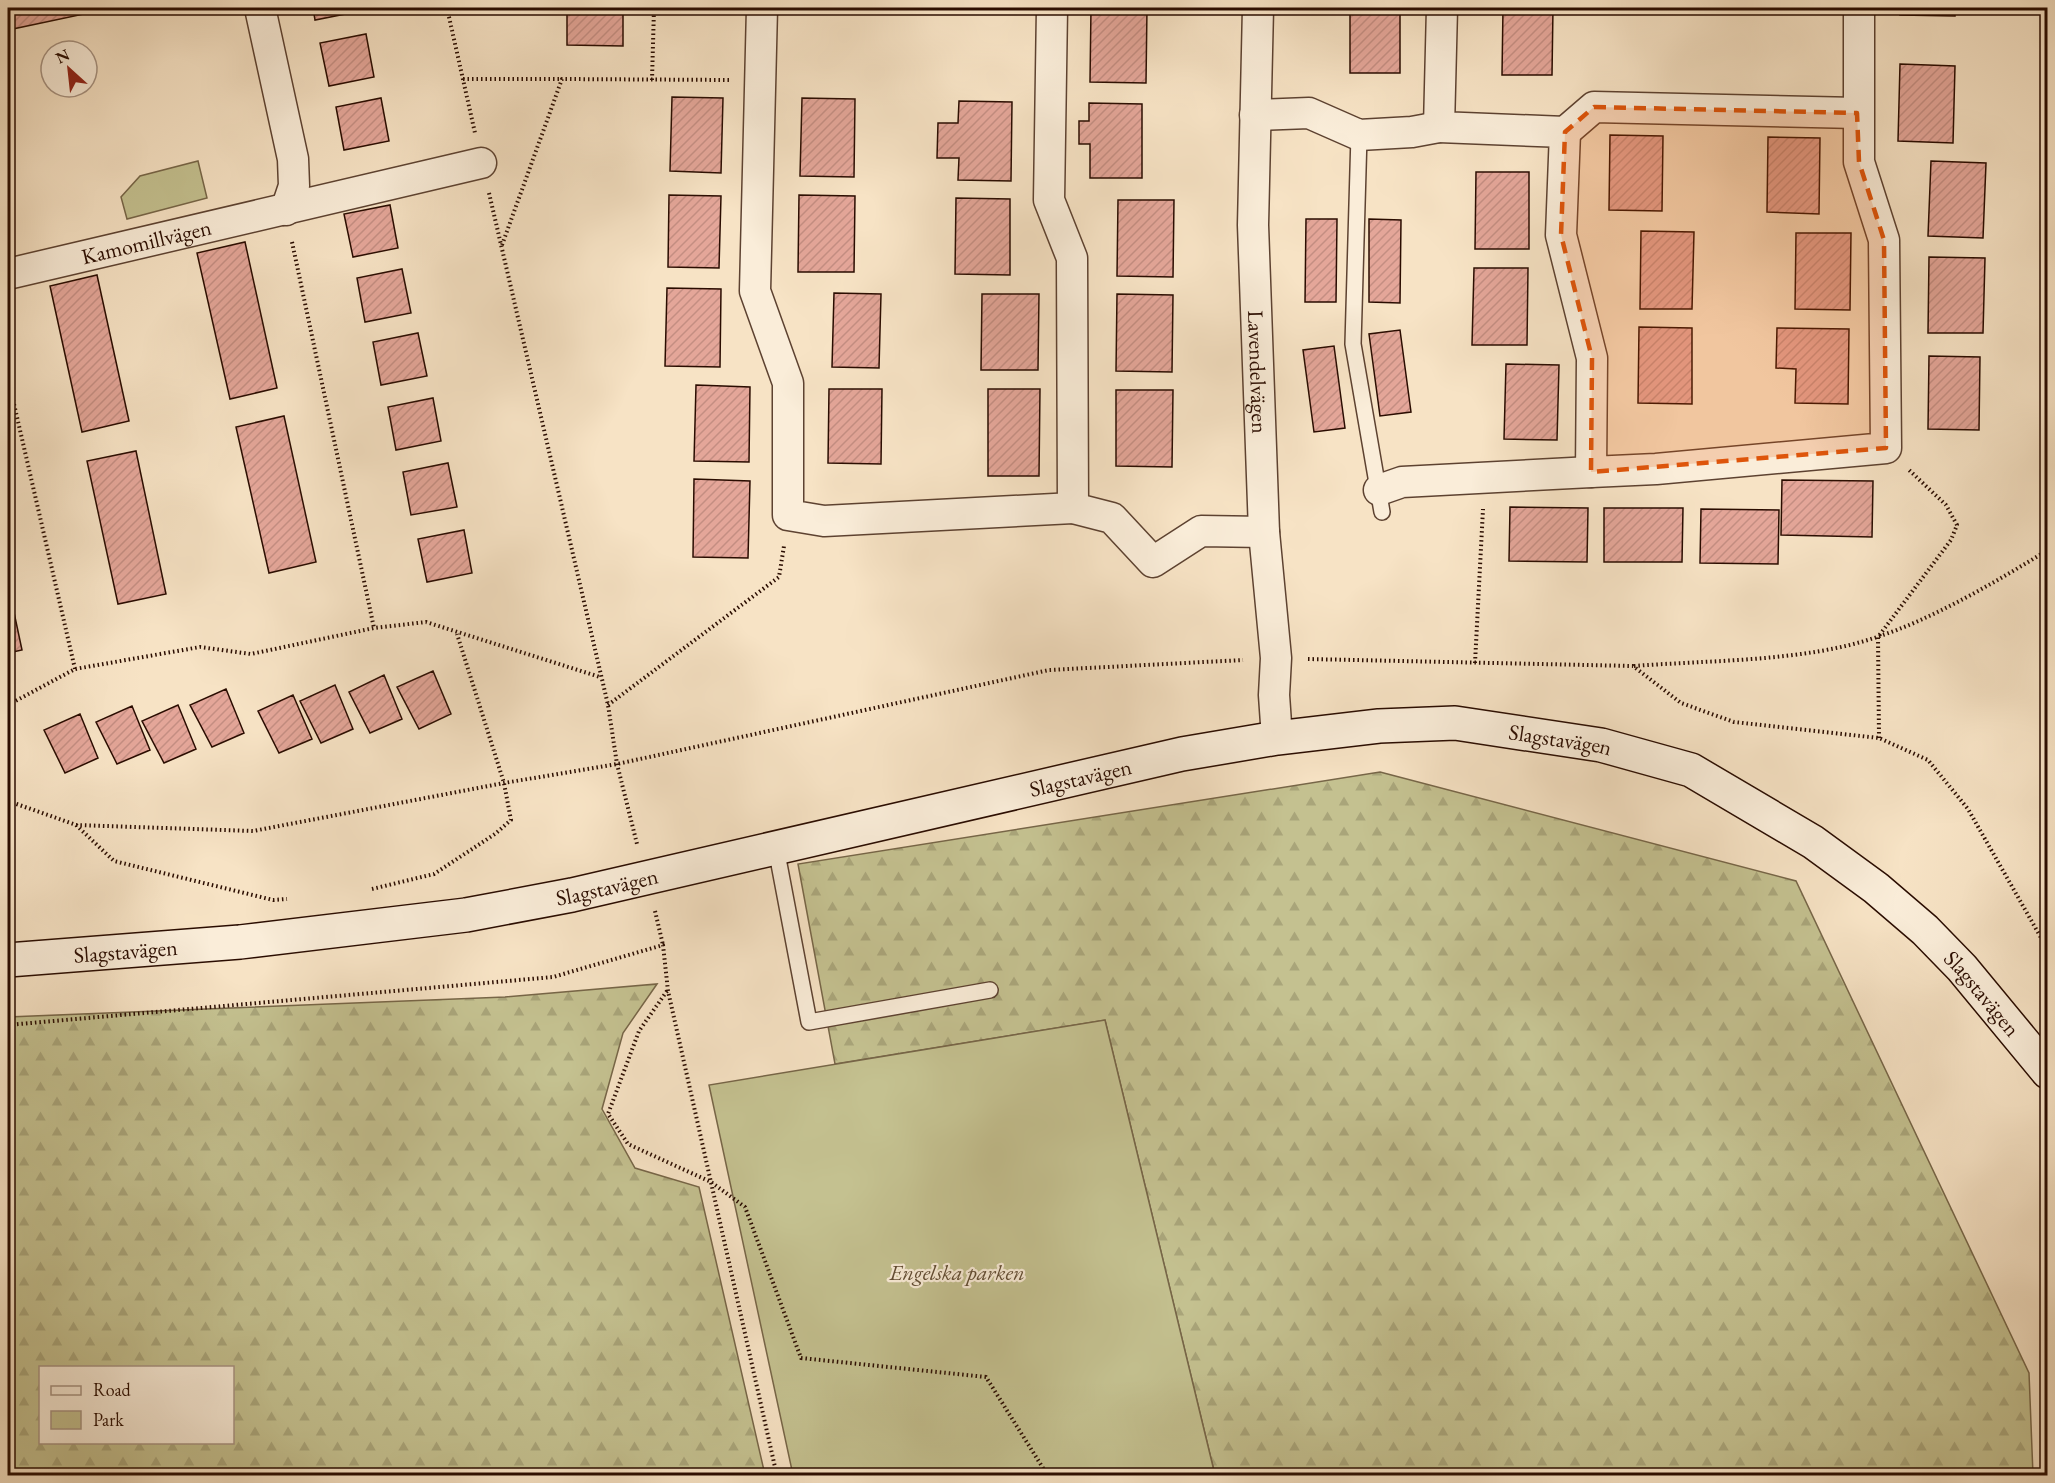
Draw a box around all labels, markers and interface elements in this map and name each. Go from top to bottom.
north arrow [39,39,99,99]
text: N [52,44,73,68]
street label: Kamomillvägen [78,212,215,271]
street label: Lavendelvägen [1242,310,1275,434]
street label: Slagstavägen [1507,717,1616,762]
street label: Slagstavägen [1026,752,1135,803]
street label: Slagstavägen [553,861,661,912]
street label: Slagstavägen [73,932,179,969]
street label: Slagstavägen [1938,944,2027,1043]
park label: Engelska parken [888,1258,1025,1287]
legend [39,1366,234,1444]
text: Road [93,1378,132,1401]
text: Park [93,1408,124,1431]

